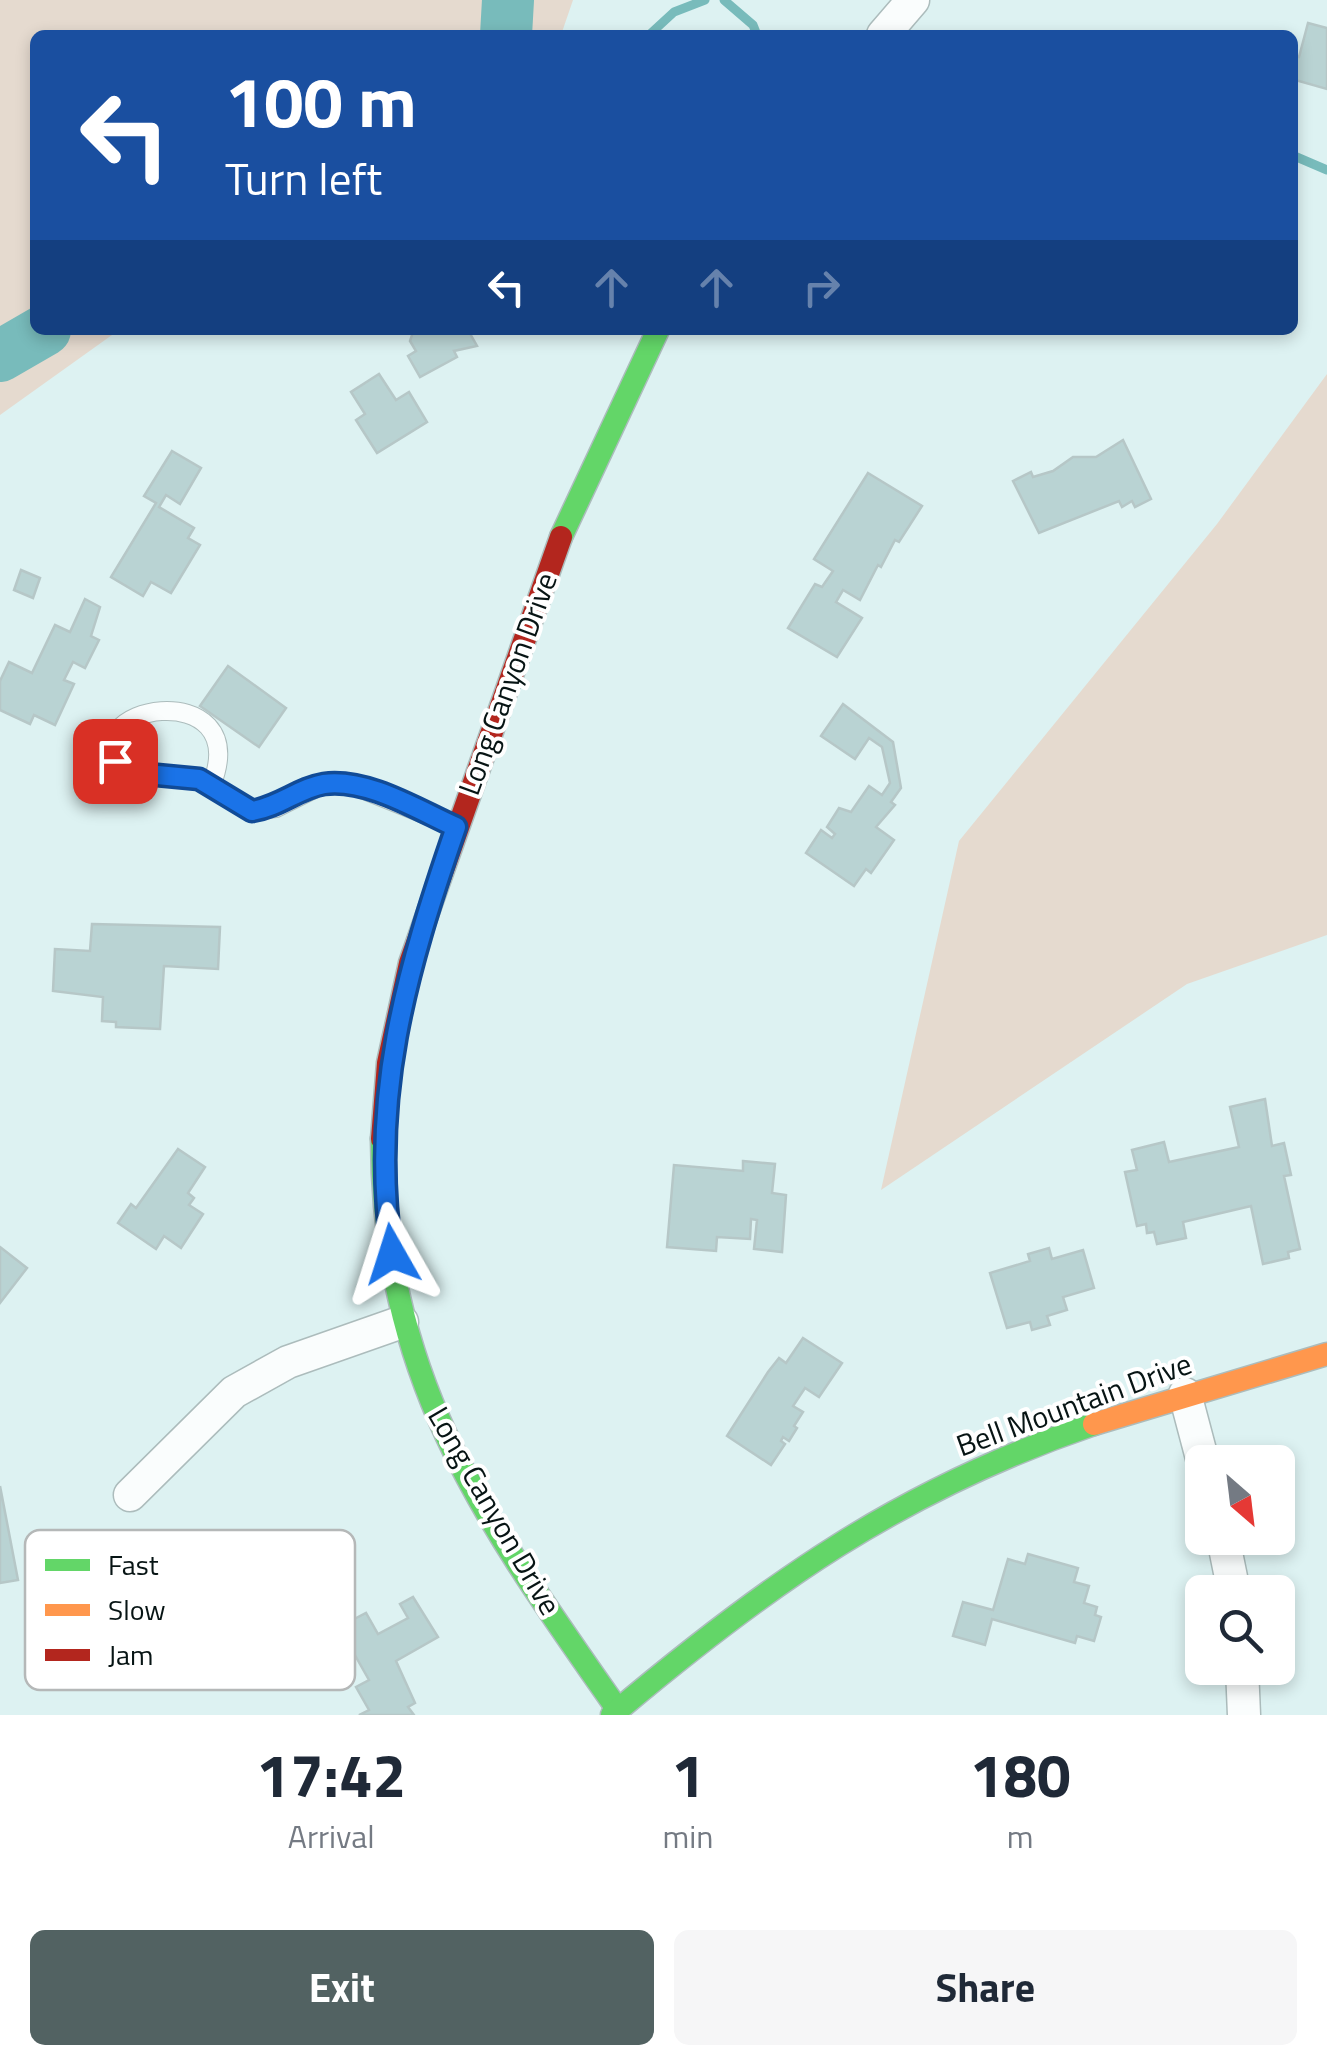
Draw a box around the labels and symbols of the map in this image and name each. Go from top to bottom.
street label: Long Canyon Drive [445,566,569,801]
pin [73,719,158,804]
position arrow [340,1202,444,1306]
street label: Bell Mountain Drive [950,1340,1198,1468]
street label: Long Canyon Drive [416,1398,573,1623]
north arrow [1185,1445,1295,1555]
legend [25,1530,355,1690]
text: Fast [108,1543,159,1586]
text: Slow [108,1588,166,1631]
text: Jam [108,1633,154,1676]

